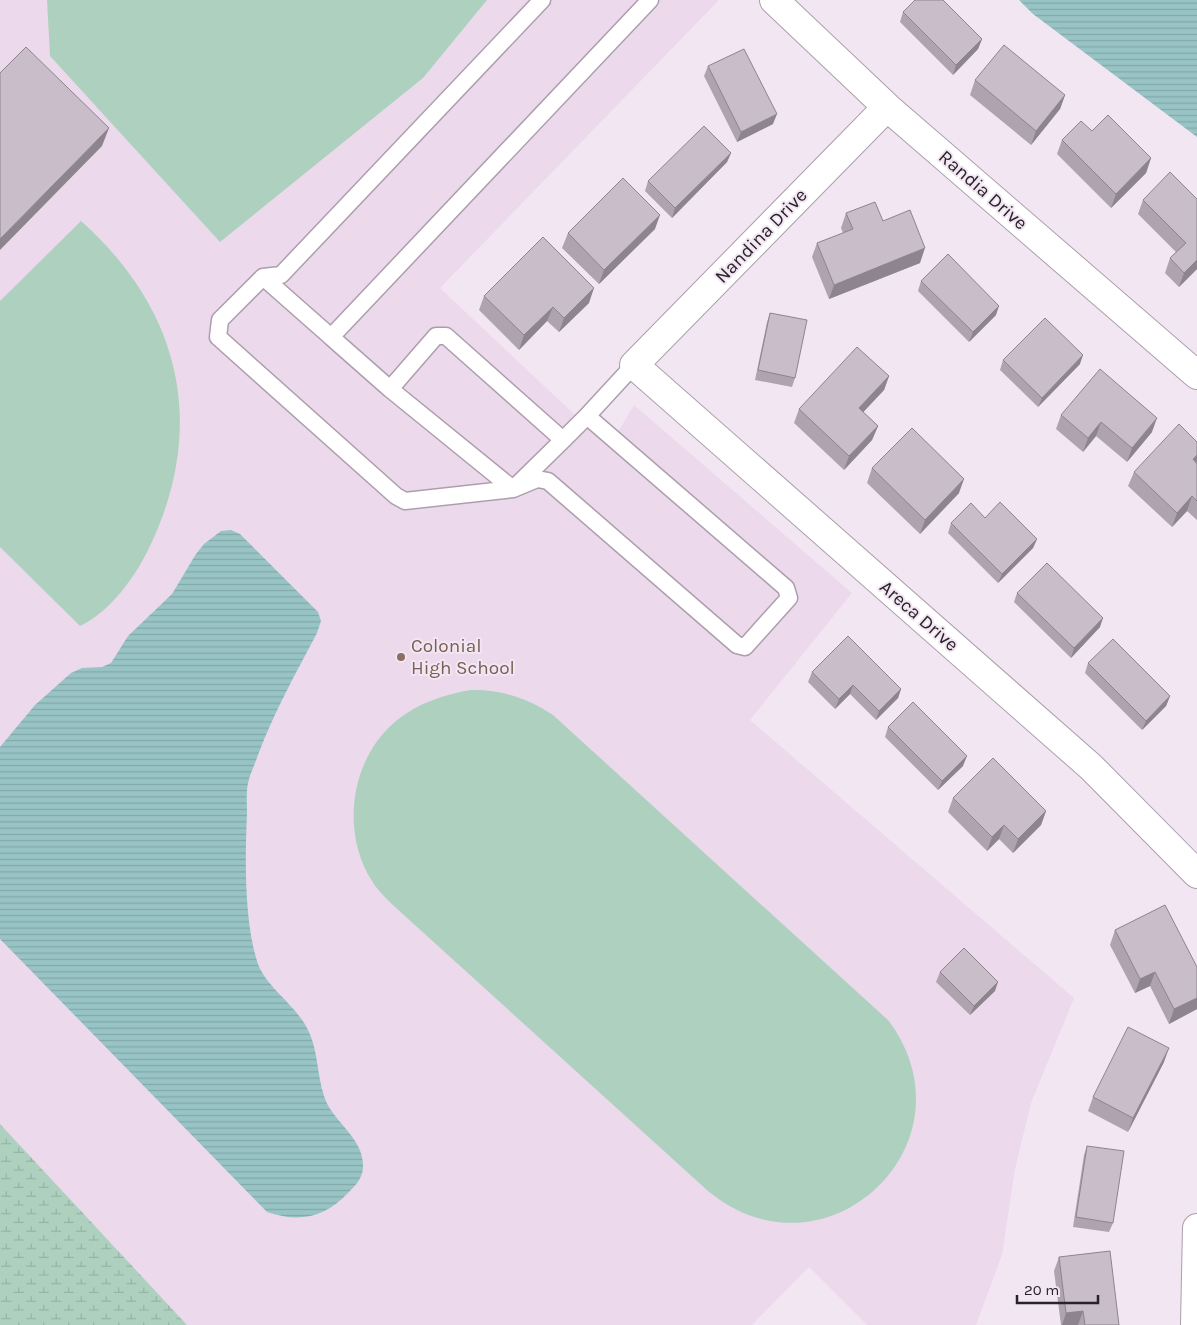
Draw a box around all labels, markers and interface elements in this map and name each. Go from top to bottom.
street label: Randia Drive [934,146,1032,234]
street label: Nandina Drive [710,184,812,288]
street label: Areca Drive [875,576,963,656]
place label: Colonial High School [411,635,515,679]
marker: Colonial High School [395,651,407,663]
scale bar [1017,1272,1098,1304]
text: 20 m [1024,1281,1059,1299]

